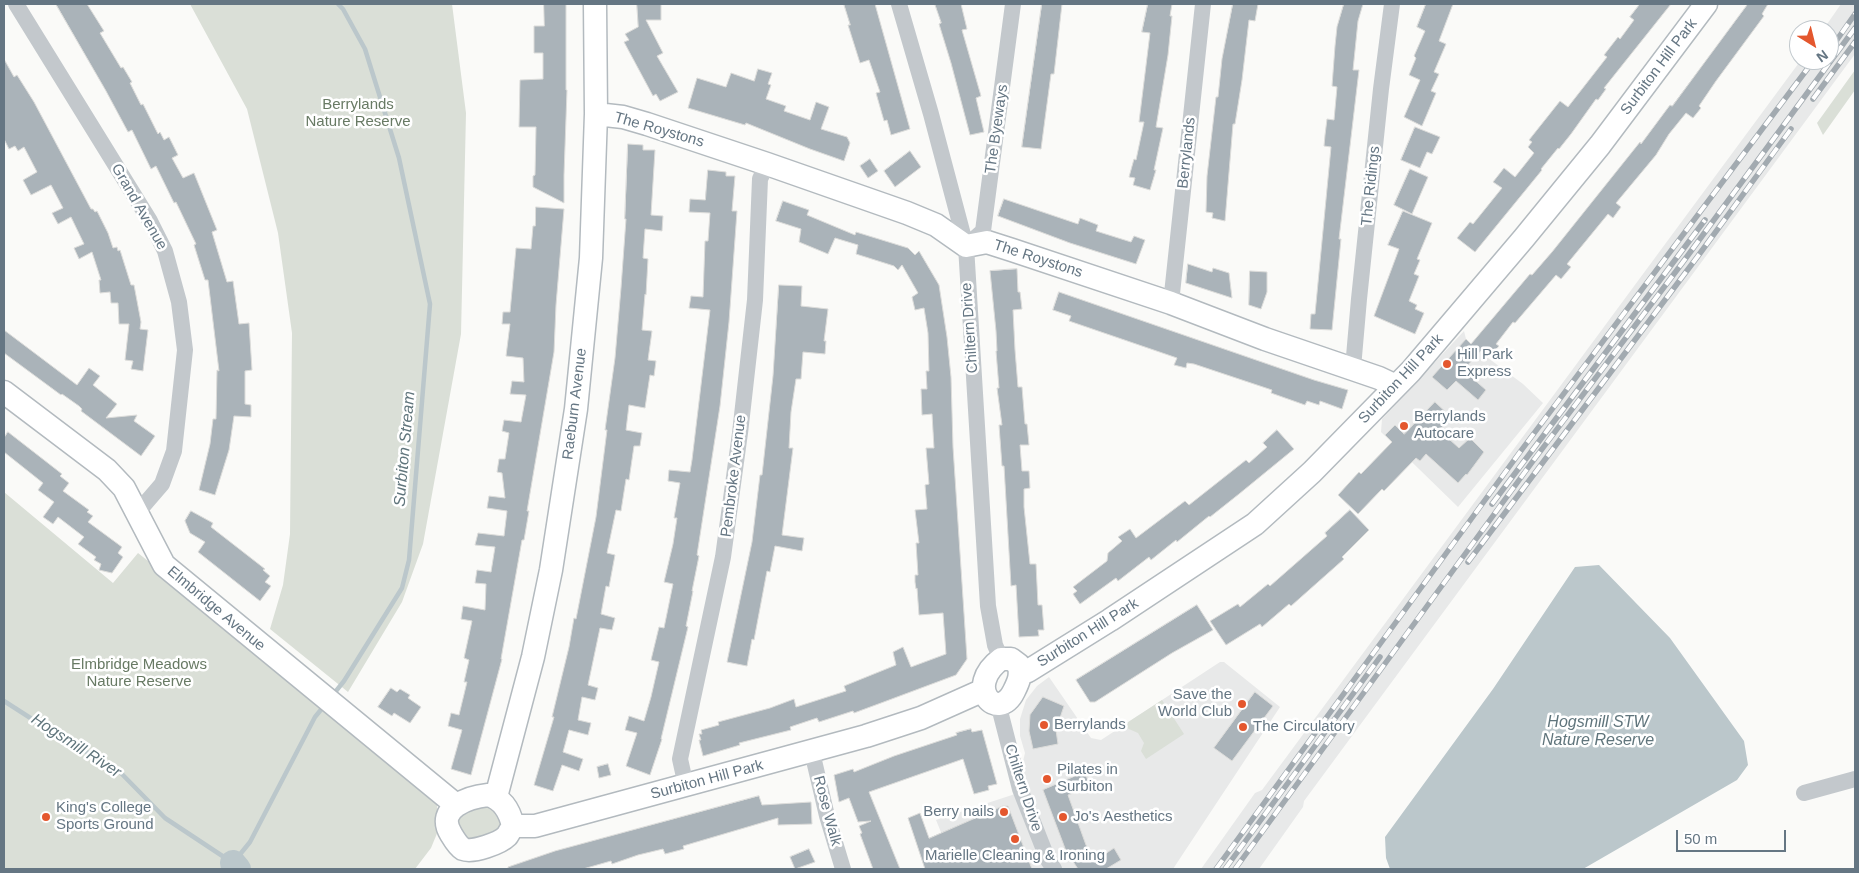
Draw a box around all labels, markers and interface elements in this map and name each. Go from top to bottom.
street label: Surbiton Hill Park [1617,15,1701,119]
north arrow [1789,20,1839,70]
text: N [1813,47,1831,66]
street label: The Byeways [982,83,1012,175]
park label: Berrylands Nature Reserve [305,96,411,131]
street label: The Roystons [612,109,706,151]
street label: Berrylands [1174,116,1200,190]
street label: The Ridings [1358,145,1384,227]
street label: Grand Avenue [107,161,171,253]
street label: The Roystons [991,236,1085,282]
street label: Chiltern Drive [958,282,982,374]
street label: Surbiton Hill Park [1355,330,1447,428]
place label: Hill Park Express [1457,346,1513,381]
street label: Raeburn Avenue [559,347,591,461]
marker: Hill Park Express [1441,358,1453,370]
water label: Surbiton Stream [390,391,420,507]
place label: Berrylands Autocare [1414,408,1486,443]
street label: Pembroke Avenue [718,414,750,538]
marker: Berrylands Autocare [1398,420,1410,432]
street label: Elmbridge Avenue [163,563,269,655]
street label: Surbiton Hill Park [1034,595,1142,671]
park label: Elmbridge Meadows Nature Reserve [71,656,207,691]
place label: Save the World Club [1158,686,1232,721]
marker: Save the World Club [1236,698,1248,710]
water label: Hogsmill River [28,710,124,782]
water label: Hogsmill STW Nature Reserve [1542,713,1654,751]
place label: Berrylands [1054,716,1126,734]
place label: The Circulatory [1253,718,1355,736]
marker: Berrylands [1038,719,1050,731]
marker: The Circulatory [1237,721,1249,733]
street label: Chiltern Drive [1000,742,1046,834]
street label: Surbiton Hill Park [649,756,765,804]
place label: Pilates in Surbiton [1057,761,1118,796]
marker: Pilates in Surbiton [1041,773,1053,785]
street label: Rose Walk [809,774,845,848]
place label: King's College Sports Ground [56,799,154,834]
place label: Berry nails [923,803,994,821]
marker: Berry nails [998,806,1010,818]
place label: Jo's Aesthetics [1073,808,1173,826]
marker: King's College Sports Ground [40,811,52,823]
marker: Jo's Aesthetics [1057,811,1069,823]
scale bar [1679,820,1789,852]
text: 50 m [1684,830,1717,847]
marker: Marielle Cleaning & Ironing [1009,833,1021,845]
place label: Marielle Cleaning & Ironing [925,847,1105,865]

